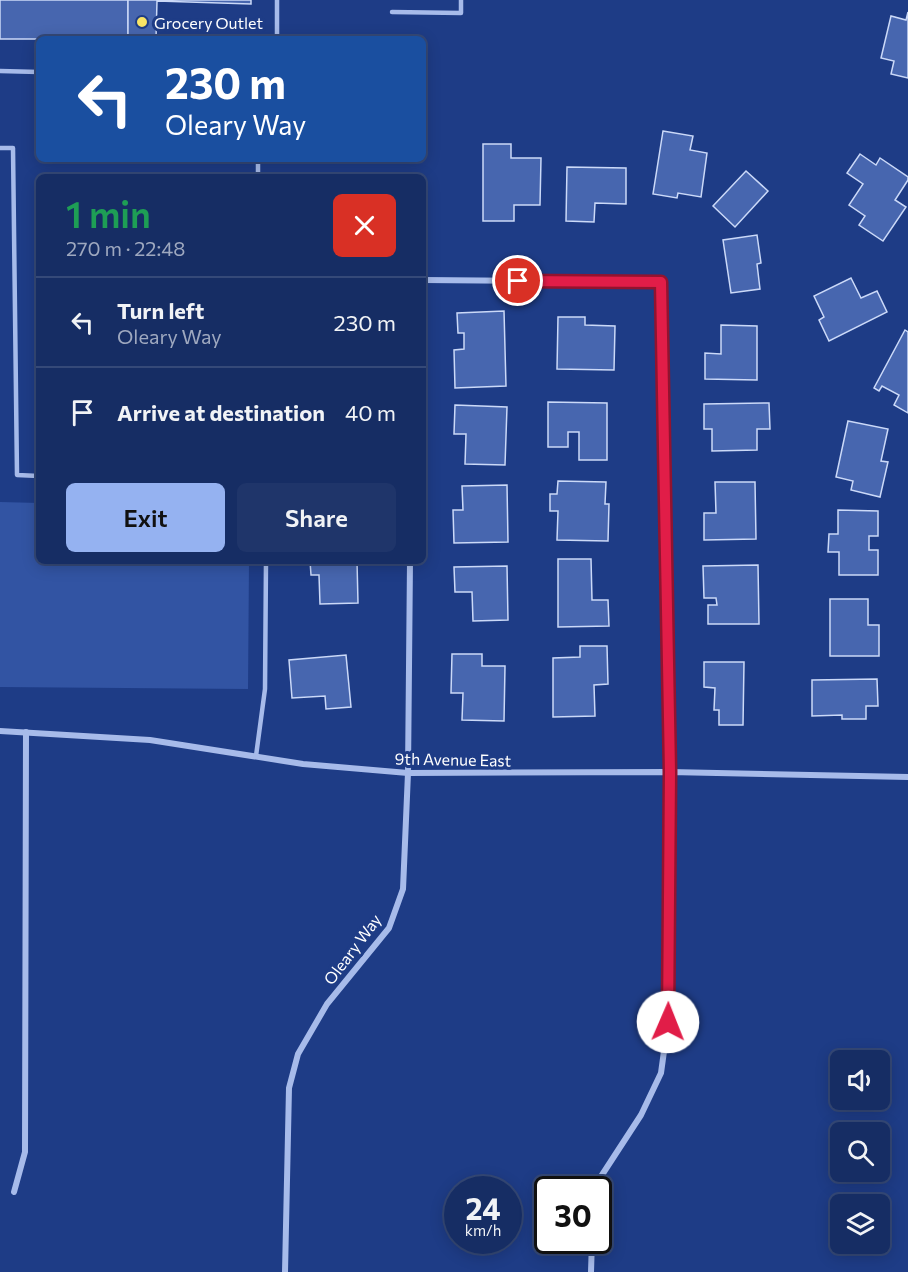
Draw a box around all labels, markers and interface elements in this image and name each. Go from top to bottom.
place label: Grocery Outlet [154,13,263,32]
marker: Grocery Outlet [135,15,149,29]
text: 230 m [165,56,286,108]
icon: left [66,60,144,138]
text: Oleary Way [165,108,306,141]
text: 1 min [66,191,151,235]
button: close [333,194,396,257]
text: 270 m · 22:48 [66,236,185,260]
pin [492,255,543,306]
icon: arrive [501,264,534,297]
text: Turn left [117,297,204,324]
icon: left [66,306,99,339]
text: 230 m [333,309,396,336]
text: Oleary Way [117,324,222,348]
icon: arrive [66,396,99,429]
text: Arrive at destination [117,399,325,426]
text: 40 m [345,399,396,426]
button: Exit [66,483,225,552]
button: Share [237,483,396,552]
street label: 9th Avenue East [395,748,512,770]
street label: Oleary Way [319,910,385,988]
position arrow [636,990,700,1054]
map controls [830,1050,890,1254]
button: sound [830,1050,890,1110]
button: search [830,1122,890,1182]
speed limit sign: 30 [534,1176,612,1254]
text: 24 [465,1189,501,1226]
button: layers [830,1194,890,1254]
text: km/h [465,1221,501,1239]

